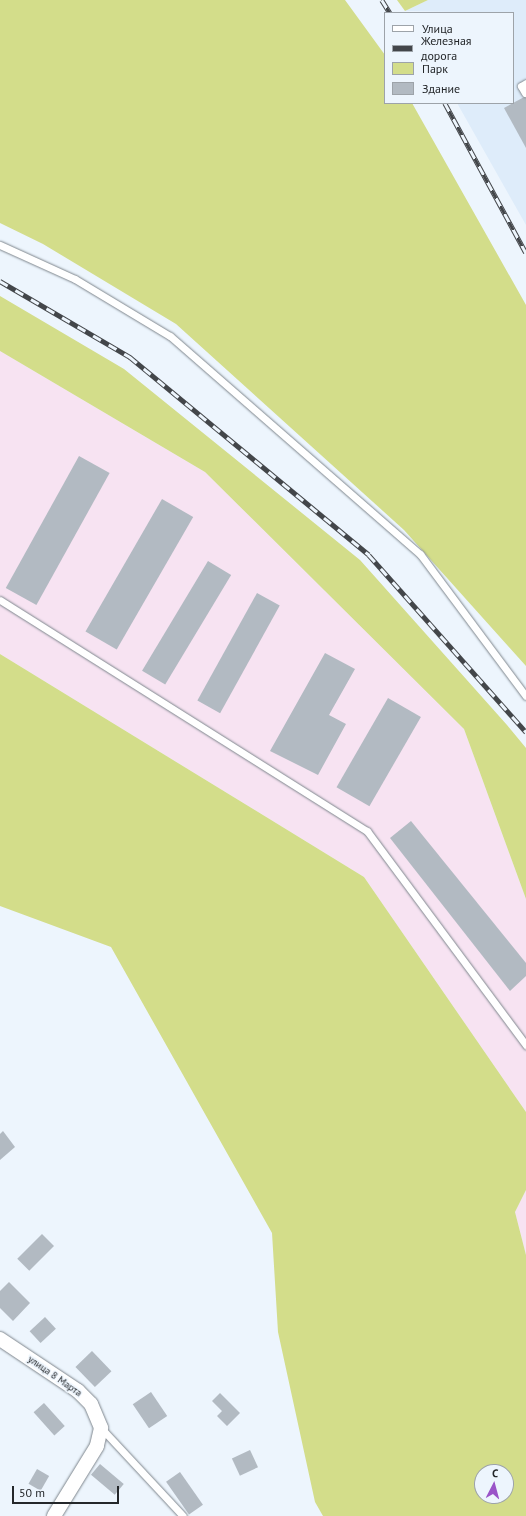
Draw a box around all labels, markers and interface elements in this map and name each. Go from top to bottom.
legend [384,12,514,104]
text: Улица [422,21,453,36]
text: Железная дорога [421,33,472,63]
text: Парк [422,61,448,76]
text: Здание [422,81,460,96]
street label: улица 8 Марта [26,1353,84,1399]
north arrow [474,1464,514,1504]
text: С [491,1466,499,1480]
scale bar [14,1478,121,1504]
text: 50 m [19,1485,45,1500]

